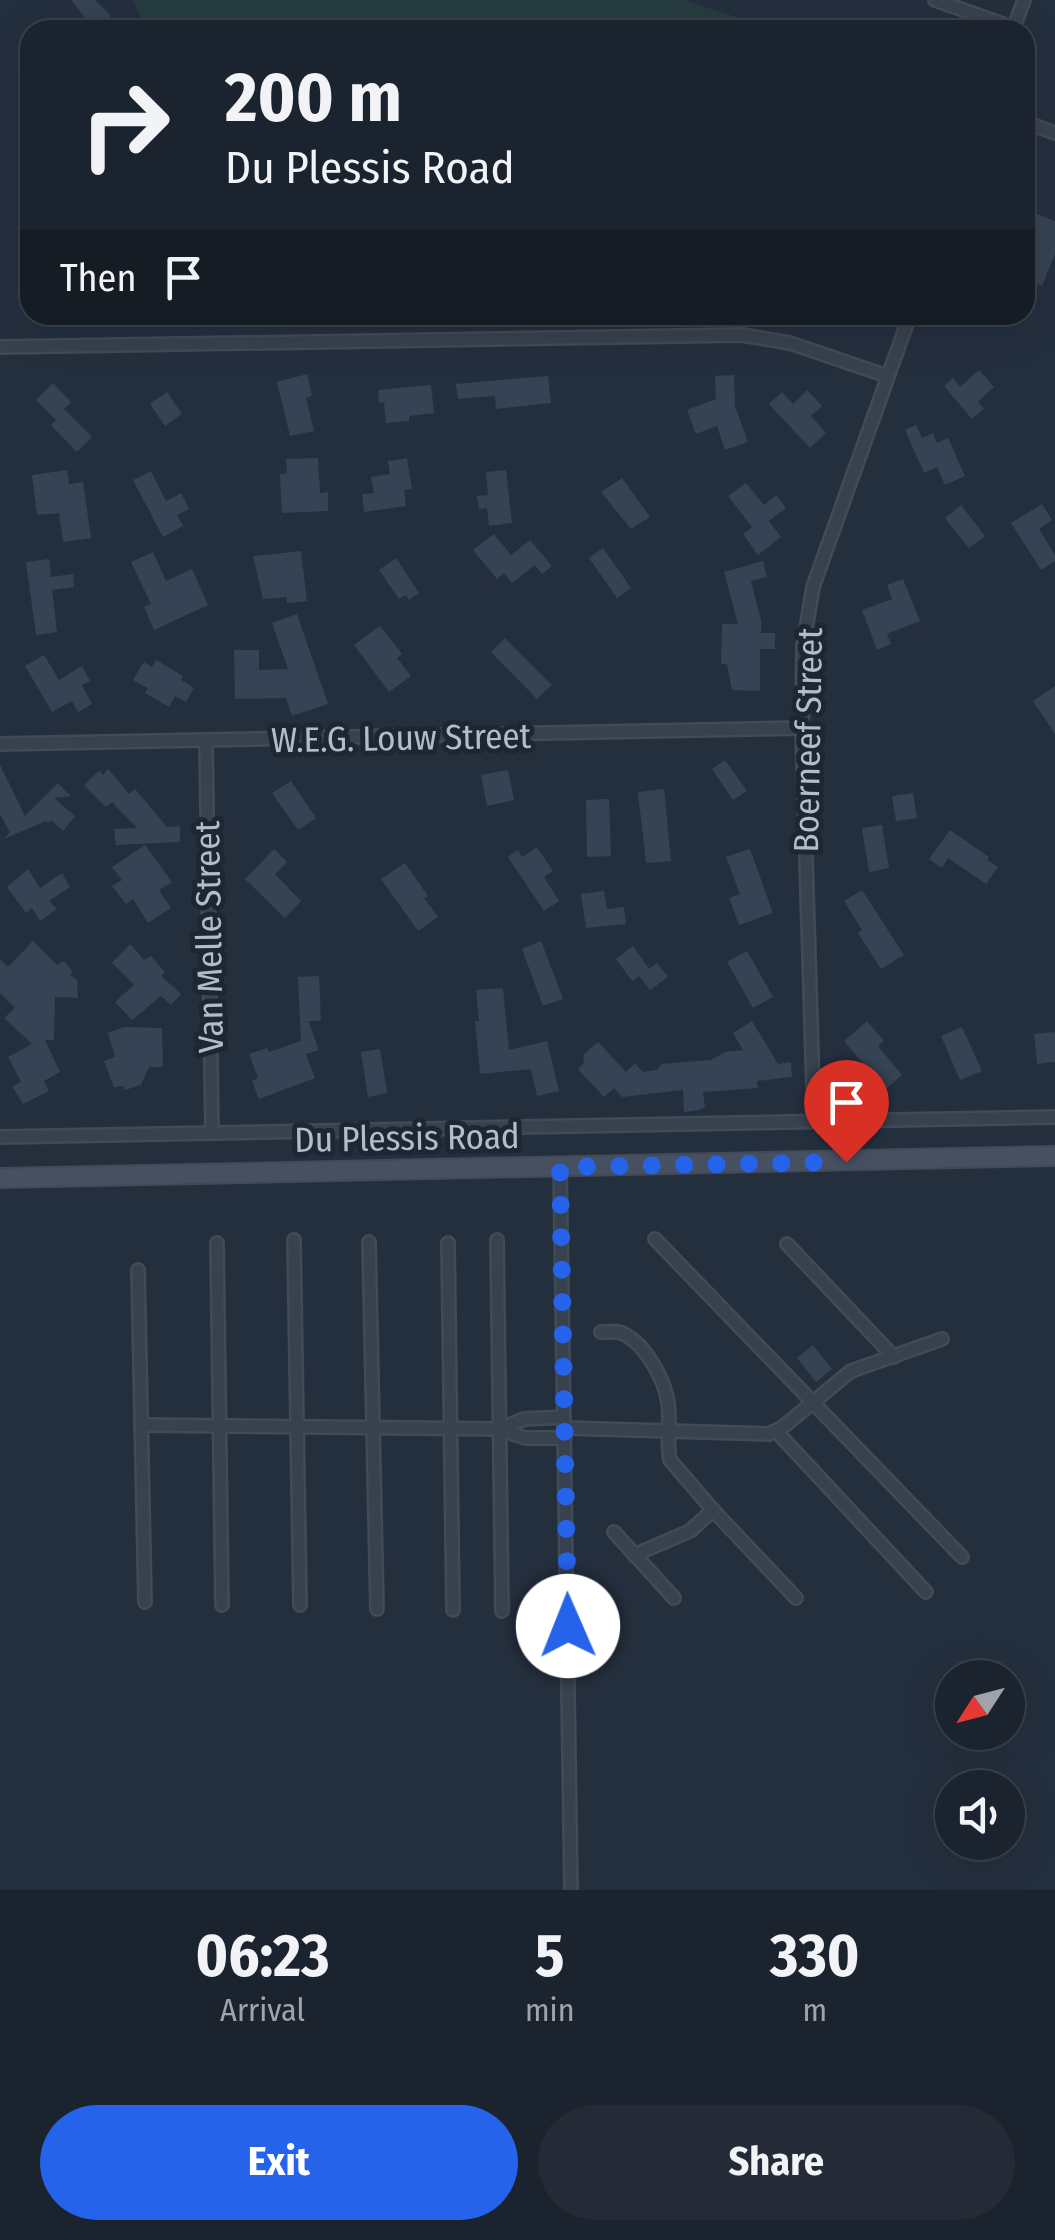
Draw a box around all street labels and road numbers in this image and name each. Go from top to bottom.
street label: Boerneef Street [785,627,831,853]
street label: W.E.G. Louw Street [271,715,532,761]
street label: Van Melle Street [186,820,232,1053]
street label: Du Plessis Road [294,1115,520,1161]

